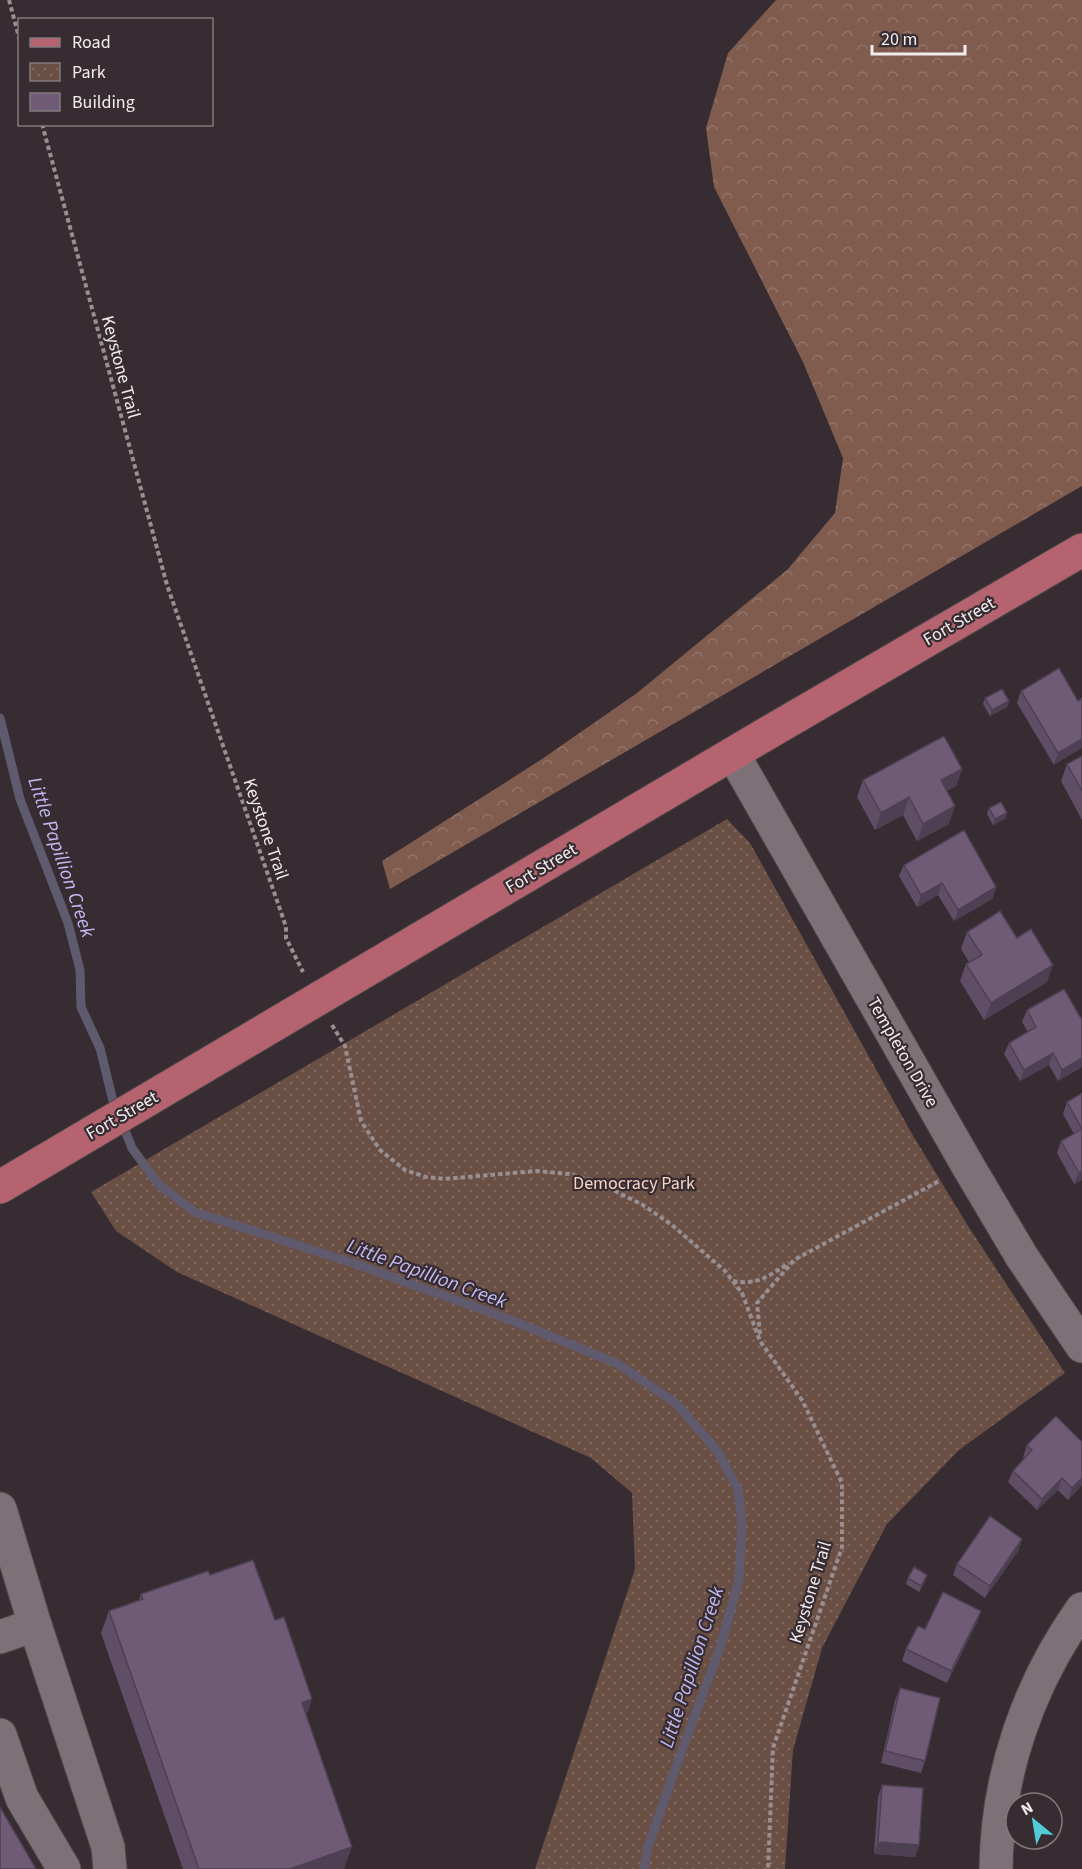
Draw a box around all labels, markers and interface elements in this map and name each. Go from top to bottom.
legend [18,18,213,126]
scale bar [872,18,965,56]
text: 20 m [881,27,917,52]
text: Road [72,30,111,55]
text: Park [72,60,106,85]
text: Building [72,90,135,115]
street label: Keystone Trail [95,313,146,421]
street label: Fort Street [919,591,1000,652]
water label: Little Papillion Creek [20,773,102,942]
street label: Keystone Trail [237,775,295,883]
street label: Fort Street [501,837,582,900]
street label: Templeton Drive [861,992,944,1112]
street label: Fort Street [82,1085,163,1146]
park label: Democracy Park [573,1171,695,1196]
water label: Little Papillion Creek [343,1232,511,1316]
street label: Keystone Trail [783,1538,838,1646]
water label: Little Papillion Creek [653,1583,731,1752]
north arrow [1004,1791,1064,1851]
text: N [1017,1797,1037,1821]

